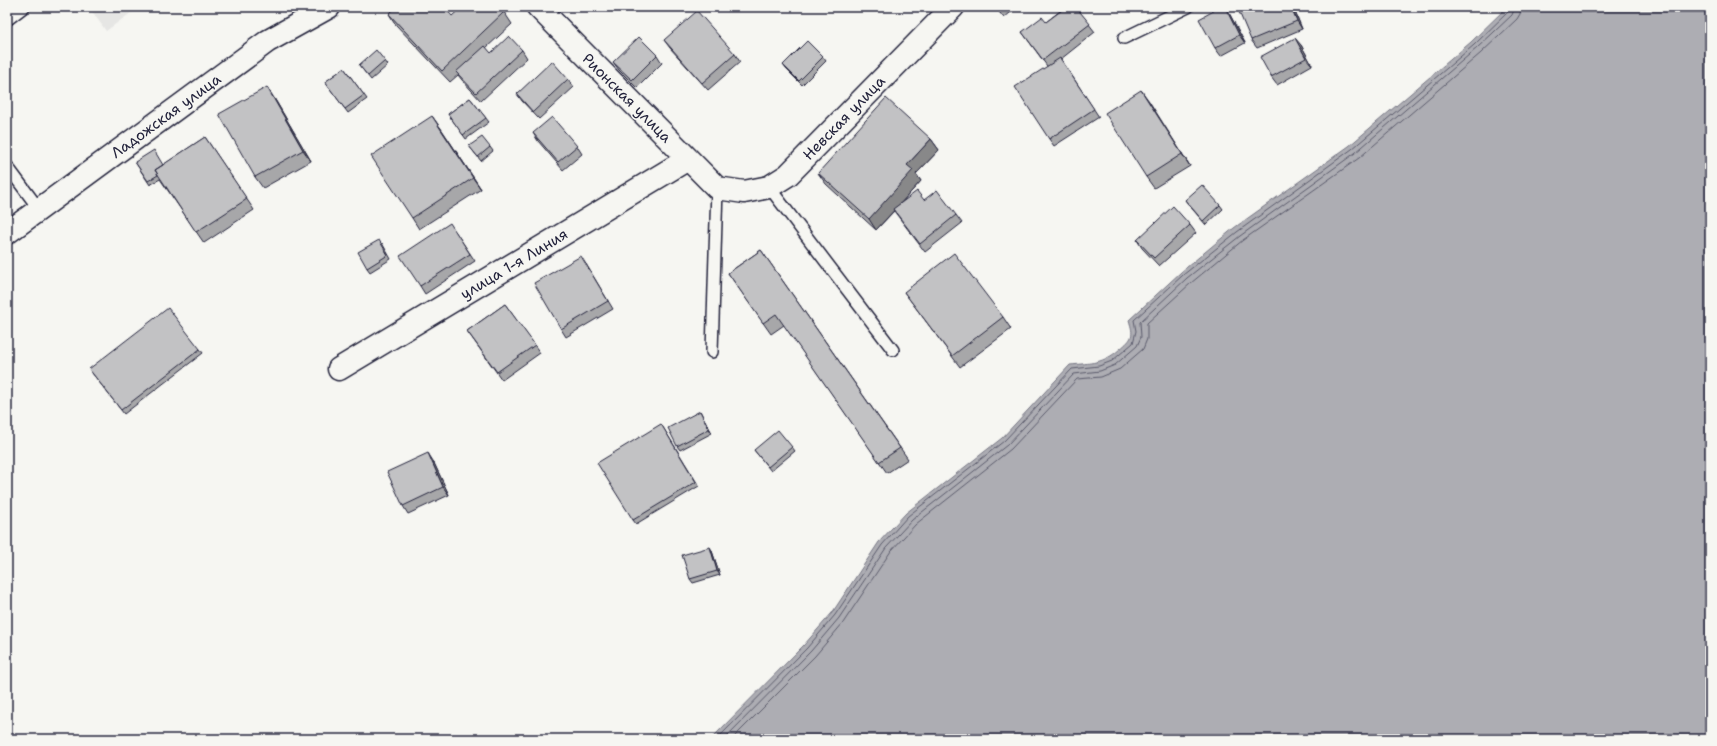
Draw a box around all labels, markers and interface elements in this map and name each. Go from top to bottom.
street label: Рионская улица [578,49,676,147]
street label: Ладожская улица [107,69,226,163]
street label: Невская улица [799,71,890,165]
street label: улица 1-я Линия [457,224,571,304]

